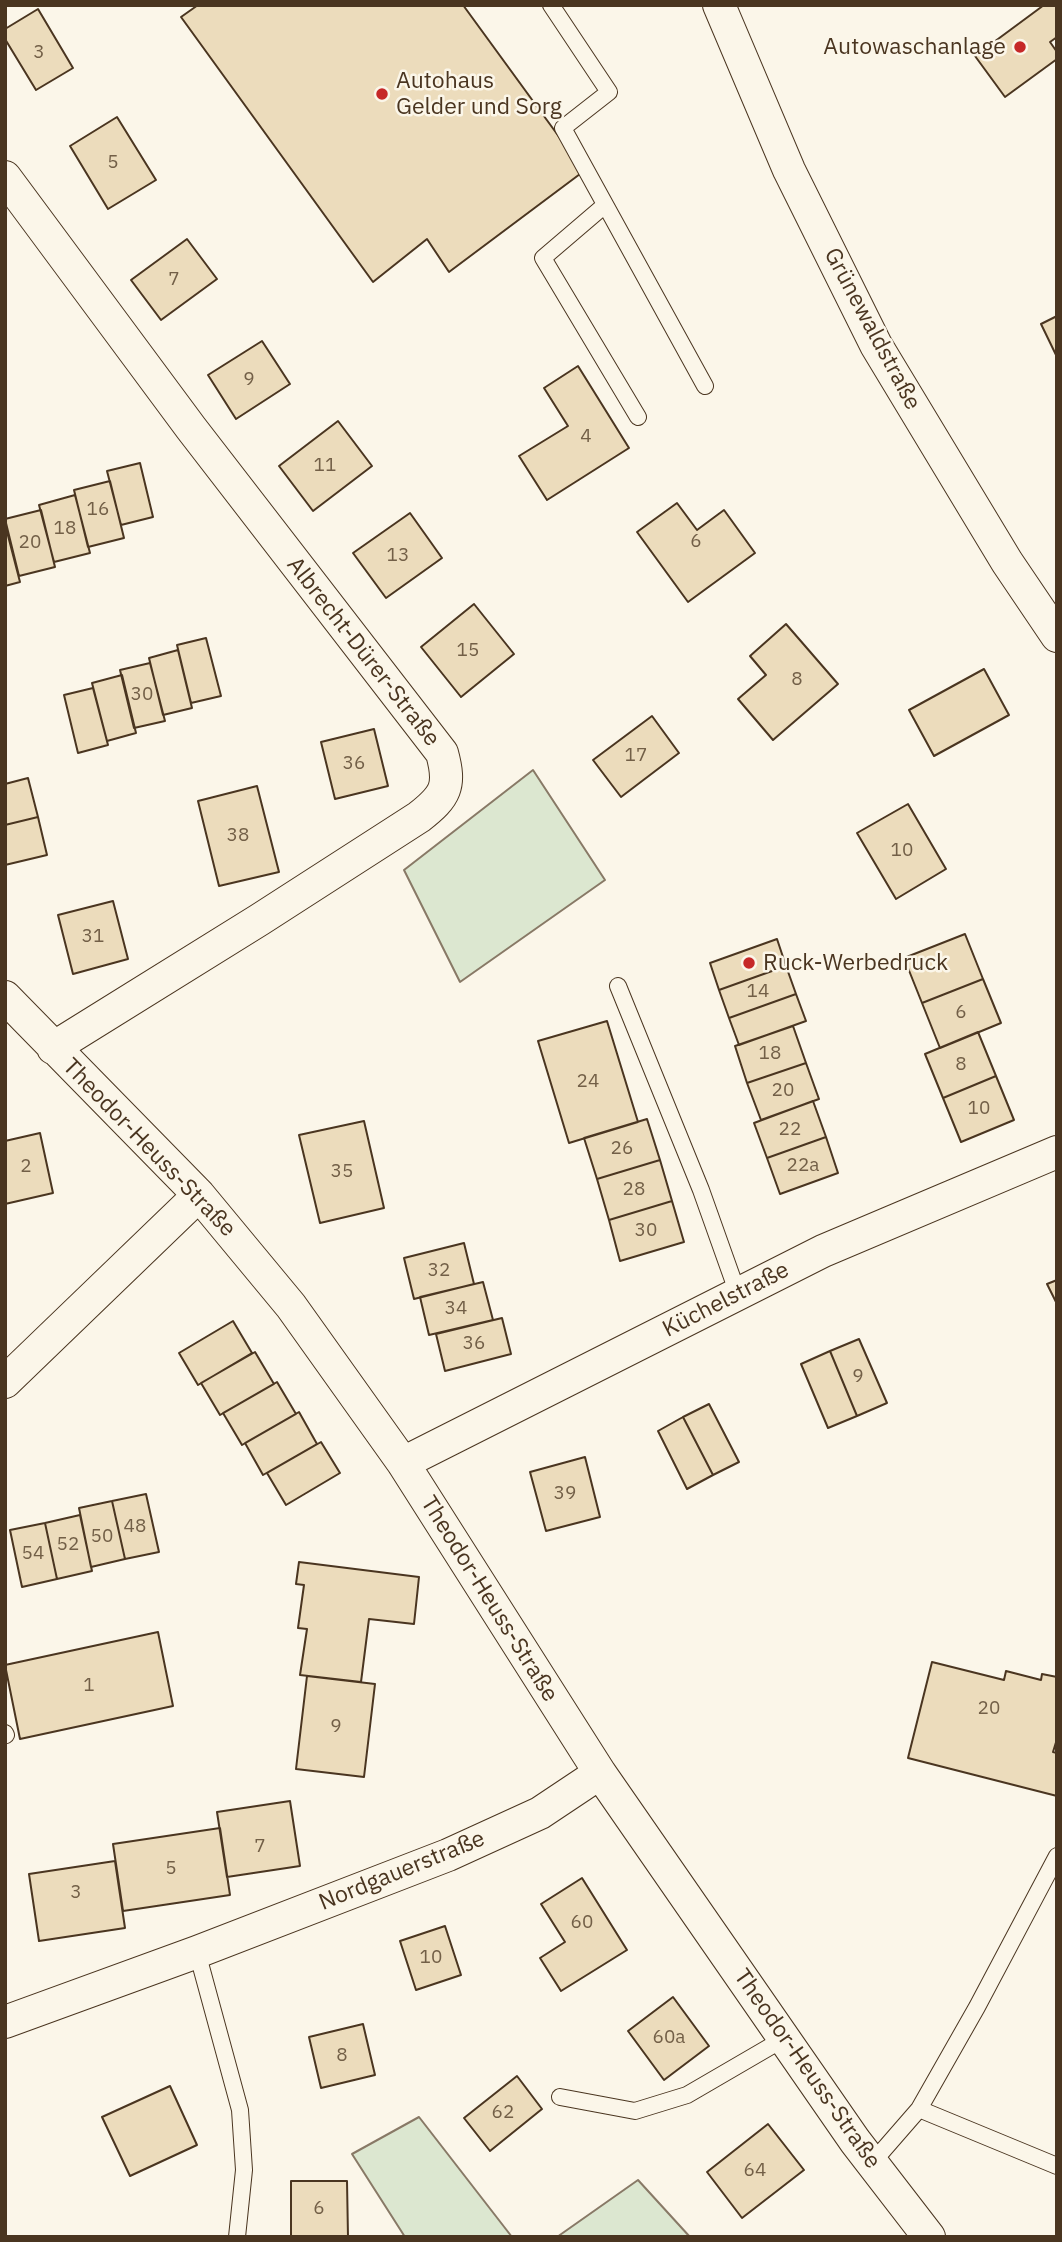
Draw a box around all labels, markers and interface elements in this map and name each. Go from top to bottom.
place label: Autowaschanlage [823,33,1006,61]
marker: Autowaschanlage [1012,39,1028,55]
house number: 3 [33,42,45,64]
place label: Autohaus Gelder und Sorg [396,67,562,121]
marker: Autohaus Gelder und Sorg [374,86,390,102]
house number: 5 [107,152,119,174]
street label: Grünewaldstraße [818,243,926,415]
house number: 7 [168,269,180,291]
house number: 9 [243,369,255,391]
house number: 4 [580,426,592,448]
house number: 11 [314,455,336,477]
house number: 16 [87,499,109,521]
house number: 18 [54,518,76,540]
house number: 6 [690,531,702,553]
house number: 20 [19,532,41,554]
house number: 13 [387,545,409,567]
street label: Albrecht-Dürer-Straße [281,552,445,752]
house number: 15 [457,640,479,662]
house number: 8 [791,669,803,691]
house number: 30 [131,684,153,706]
house number: 17 [625,745,647,767]
house number: 36 [343,753,365,775]
house number: 38 [227,825,249,847]
house number: 10 [891,840,913,862]
house number: 31 [82,926,104,948]
place label: Ruck-Werbedruck [763,949,948,977]
marker: Ruck-Werbedruck [741,955,757,971]
house number: 14 [747,981,769,1003]
house number: 6 [955,1002,967,1024]
house number: 18 [759,1043,781,1065]
street label: Theodor-Heuss-Straße [57,1053,241,1243]
house number: 8 [955,1054,967,1076]
house number: 24 [577,1071,599,1093]
house number: 20 [772,1080,794,1102]
house number: 10 [968,1098,990,1120]
house number: 22 [779,1119,801,1141]
house number: 26 [611,1138,633,1160]
house number: 22a [787,1155,819,1177]
house number: 2 [20,1156,32,1178]
house number: 35 [331,1161,353,1183]
house number: 28 [623,1179,645,1201]
house number: 30 [635,1220,657,1242]
street label: Küchelstraße [658,1256,794,1344]
house number: 32 [428,1260,450,1282]
house number: 34 [445,1298,467,1320]
house number: 36 [463,1333,485,1355]
house number: 9 [852,1366,864,1388]
house number: 39 [554,1483,576,1505]
street label: Theodor-Heuss-Straße [414,1491,564,1707]
house number: 48 [124,1516,146,1538]
house number: 50 [91,1526,113,1548]
house number: 52 [57,1534,79,1556]
house number: 54 [22,1543,44,1565]
house number: 1 [83,1675,95,1697]
house number: 20 [978,1698,1000,1720]
house number: 9 [330,1716,342,1738]
street label: Nordgauerstraße [315,1825,489,1917]
house number: 7 [254,1836,266,1858]
house number: 5 [165,1858,177,1880]
house number: 3 [70,1882,82,1904]
house number: 60 [571,1912,593,1934]
house number: 10 [420,1947,442,1969]
street label: Theodor-Heuss-Straße [728,1964,886,2174]
house number: 60a [653,2027,685,2049]
house number: 8 [336,2045,348,2067]
house number: 62 [492,2102,514,2124]
house number: 64 [744,2160,766,2182]
house number: 6 [313,2198,325,2220]

